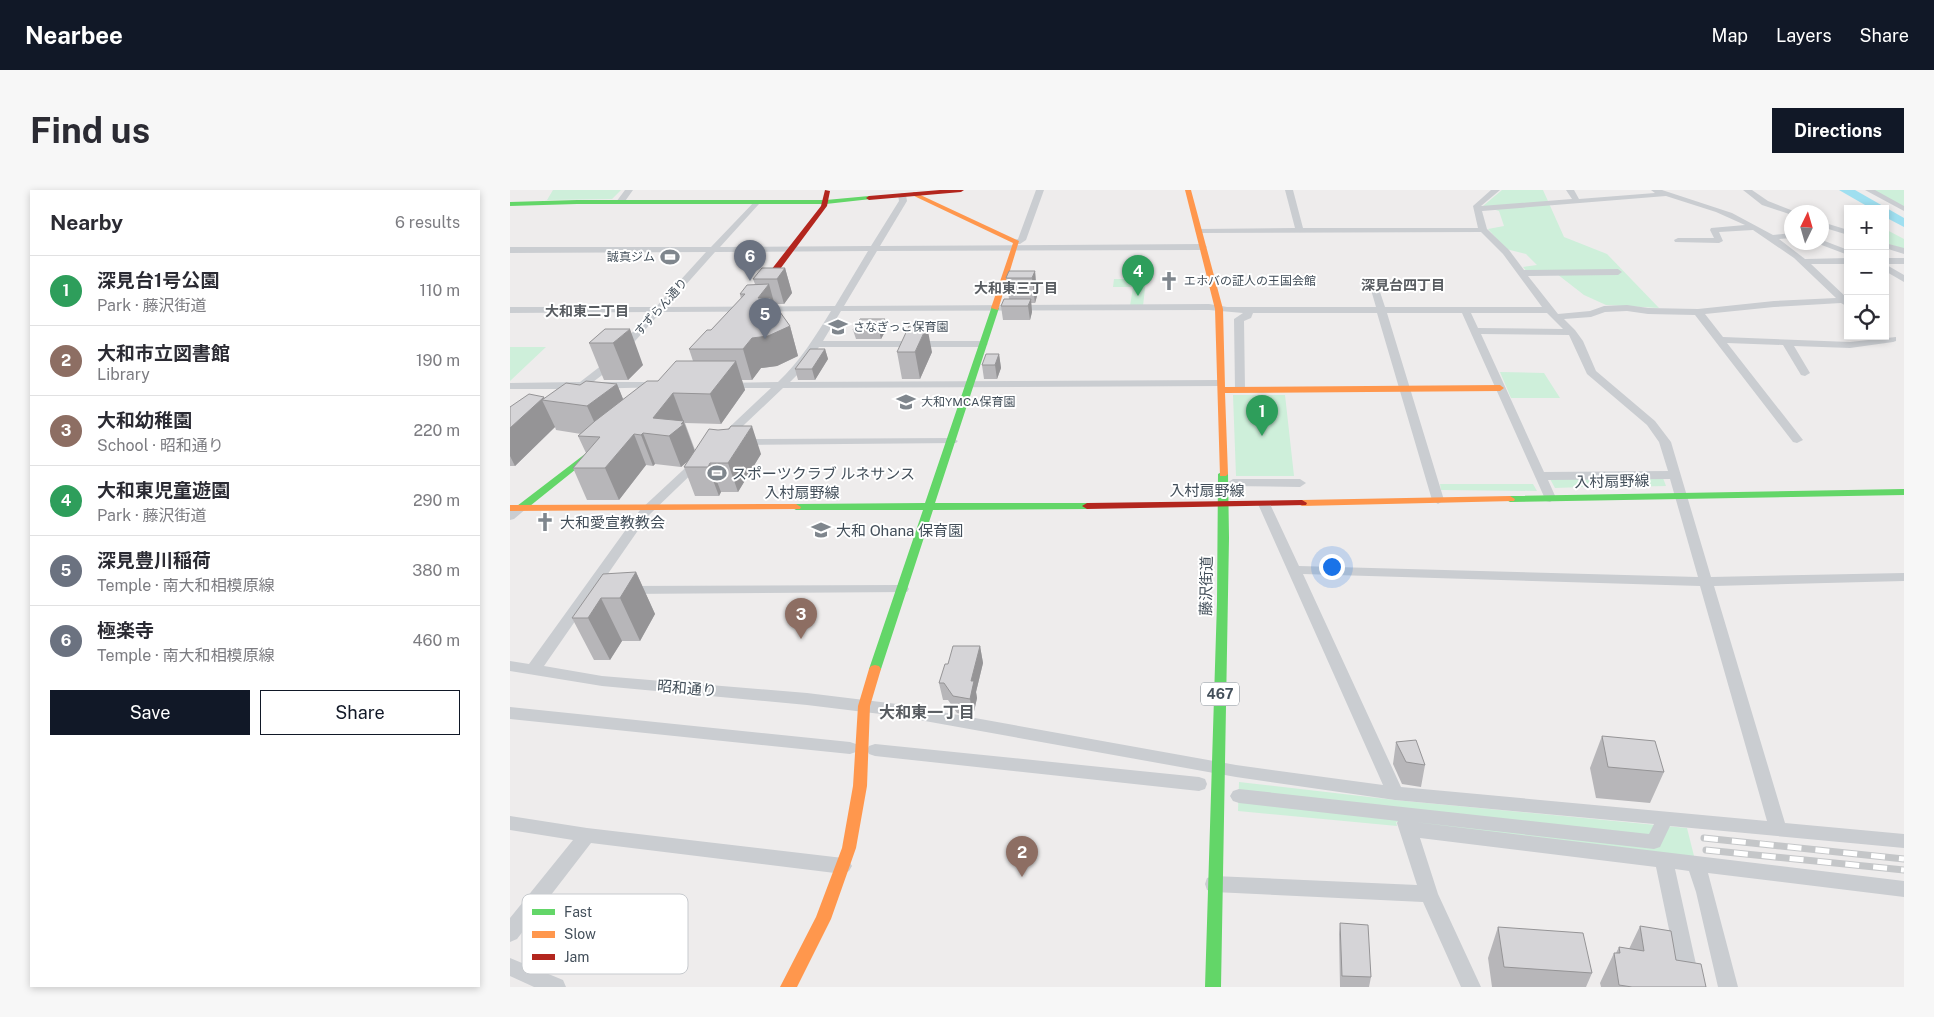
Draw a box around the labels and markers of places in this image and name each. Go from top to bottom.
pin: 6 [734,240,766,281]
sports icon: 誠真ジム [659,246,681,268]
place label: 誠真ジム [607,250,655,264]
pin: 4 [1122,255,1154,296]
church icon: エホバの証人の王国会館 [1158,270,1180,292]
place label: エホバの証人の王国会館 [1184,274,1316,288]
pin: 5 [749,298,781,339]
school or university icon: さなぎっこ保育園 [827,316,849,338]
place label: さなぎっこ保育園 [853,320,949,334]
school or university icon: 大和YMCA保育園 [895,391,917,413]
place label: 大和YMCA保育園 [921,395,1016,409]
pin: 1 [1246,395,1278,436]
sports icon: スポーツクラブ ルネサンス [706,462,728,484]
place label: スポーツクラブ ルネサンス [732,465,915,482]
church icon: 大和愛宣教教会 [534,511,556,533]
place label: 大和愛宣教教会 [560,514,665,531]
school or university icon: 大和 Ohana 保育園 [810,519,832,541]
place label: 大和 Ohana 保育園 [836,522,963,539]
pin: 3 [785,598,817,639]
pin: 2 [1006,836,1038,877]

